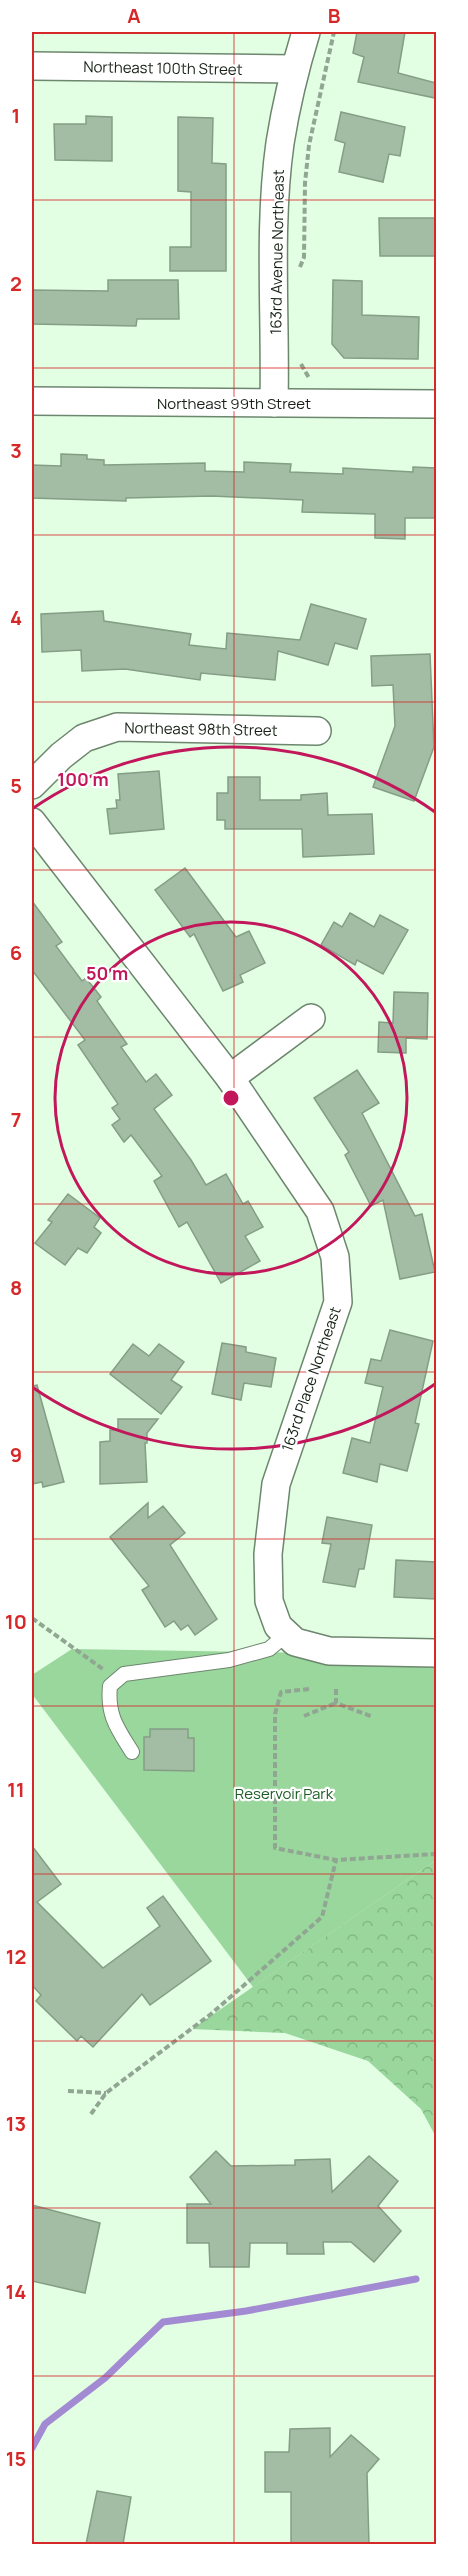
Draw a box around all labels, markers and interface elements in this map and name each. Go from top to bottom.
text: A [127,2,141,29]
text: B [328,2,341,29]
street label: Northeast 100th Street [83,56,243,80]
text: 1 [12,102,20,129]
street label: 163rd Avenue Northeast [265,169,289,335]
text: 2 [10,270,22,297]
street label: Northeast 99th Street [157,393,311,414]
text: 3 [10,437,22,464]
text: 4 [10,604,22,631]
street label: Northeast 98th Street [124,717,278,741]
text: 100 m [57,767,109,791]
text: 5 [10,772,22,799]
text: 6 [10,939,22,966]
text: 50 m [86,961,128,985]
centre of rings [221,1088,241,1108]
text: 7 [11,1106,21,1133]
text: 8 [10,1274,22,1301]
street label: 163rd Place Northeast [276,1304,346,1454]
text: 9 [10,1441,22,1468]
text: 10 [5,1608,27,1635]
text: 11 [7,1776,25,1803]
park label: Reservoir Park [235,1783,334,1804]
text: 12 [6,1943,26,1970]
text: 13 [6,2110,26,2137]
text: 14 [6,2278,26,2305]
text: 15 [6,2445,26,2472]

